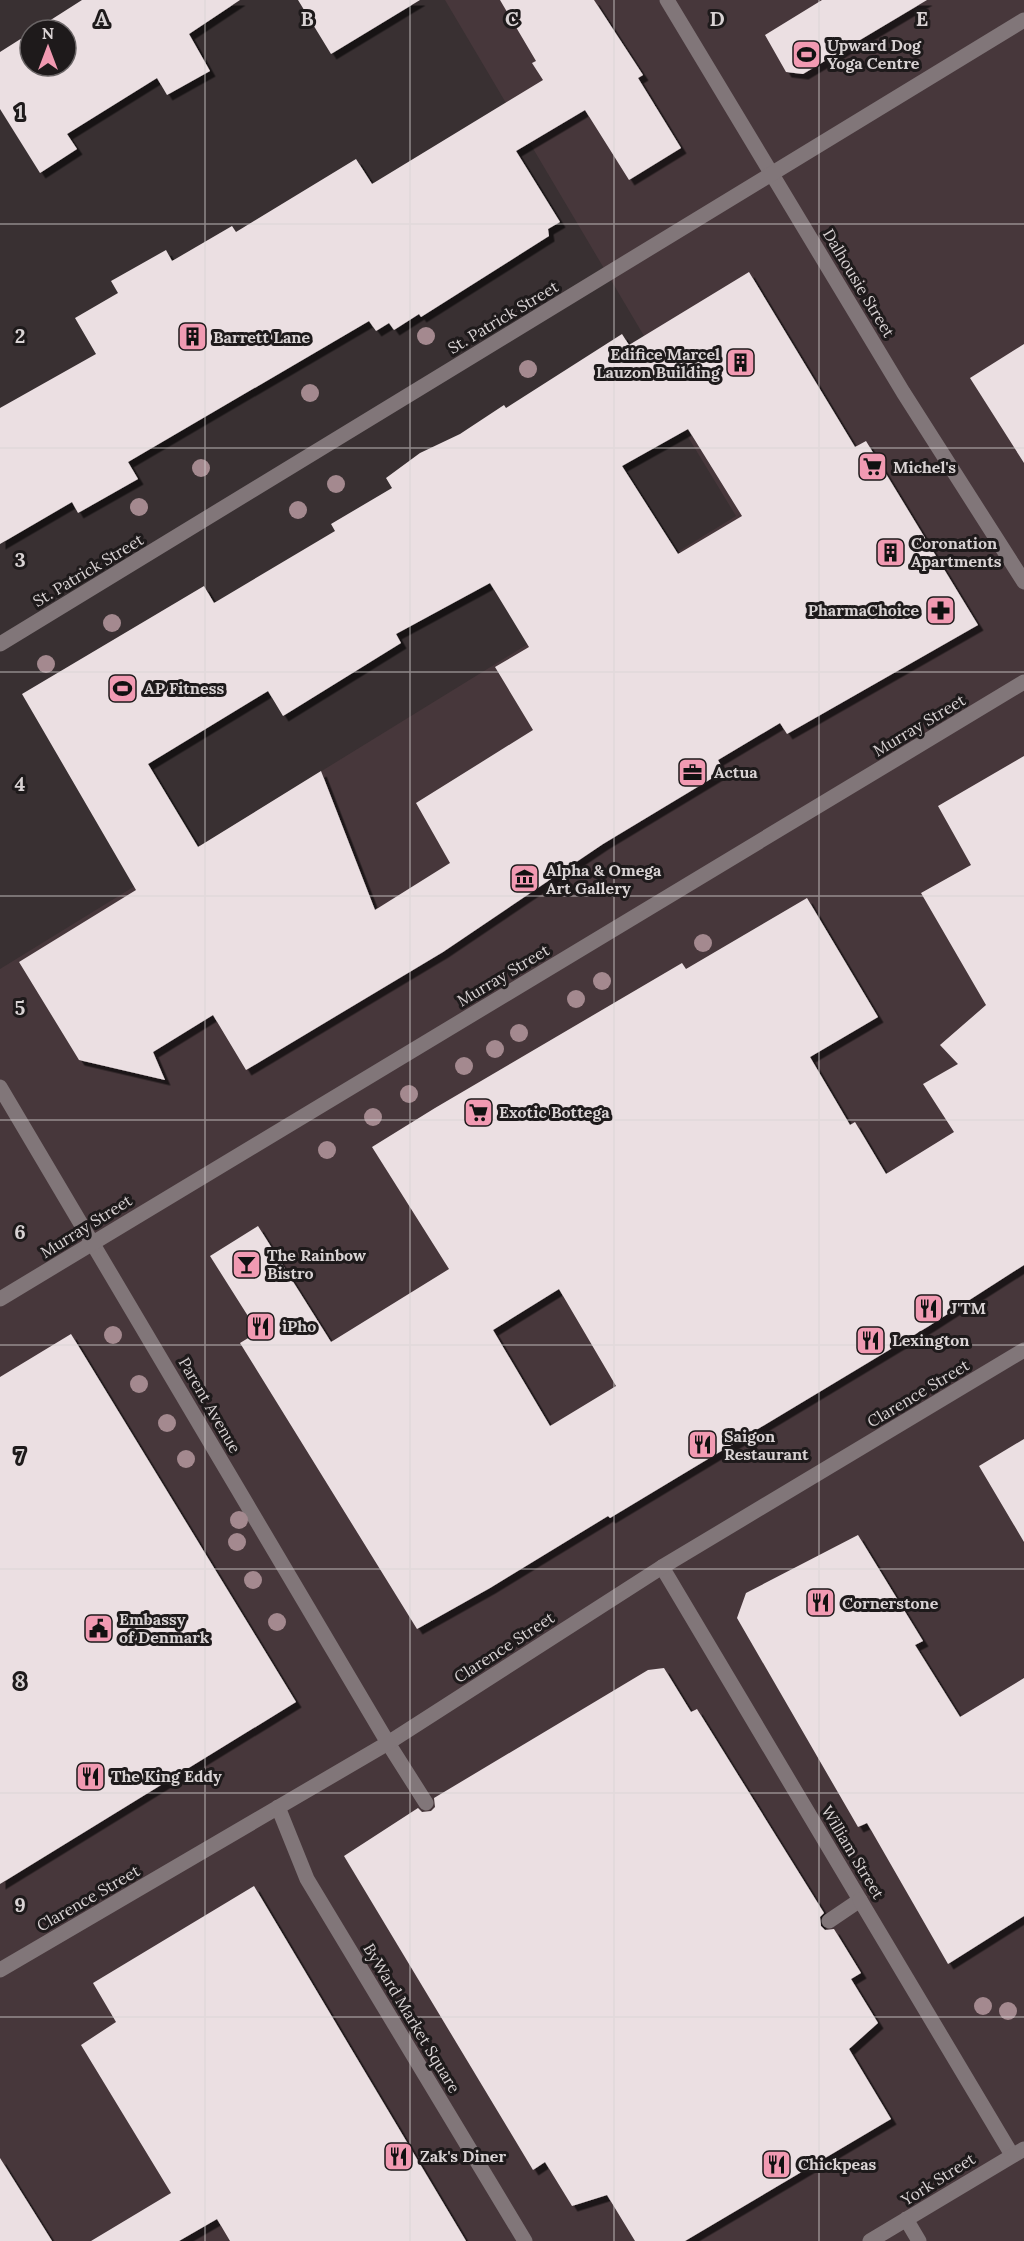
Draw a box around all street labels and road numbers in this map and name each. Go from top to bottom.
street label: Dalhousie Street [819,225,900,342]
street label: St. Patrick Street [444,276,563,358]
street label: St. Patrick Street [29,529,148,611]
street label: Murray Street [869,689,969,760]
street label: Murray Street [453,939,553,1010]
street label: Murray Street [37,1190,136,1262]
street label: Parent Avenue [174,1353,246,1457]
street label: Clarence Street [863,1354,973,1431]
street label: Clarence Street [450,1607,559,1687]
street label: William Street [817,1802,889,1903]
street label: Clarence Street [33,1860,144,1936]
street label: ByWard Market Square [359,1940,465,2097]
street label: York Street [896,2148,979,2210]

